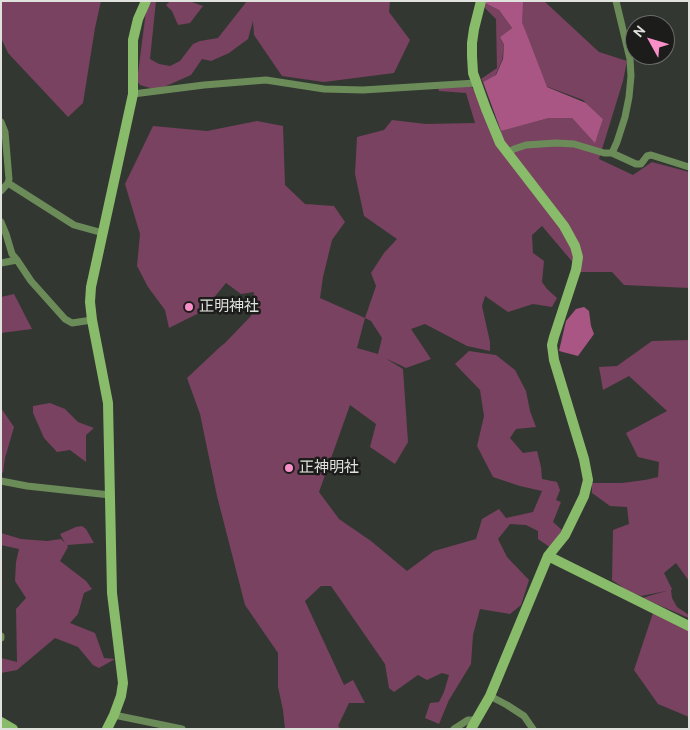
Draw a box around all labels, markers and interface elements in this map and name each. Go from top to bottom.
north arrow [625,15,675,65]
text: N [629,22,649,41]
place label: 正明神社 [199,298,259,316]
marker: 正明神社 [183,301,195,313]
place label: 正神明社 [299,459,359,477]
marker: 正神明社 [283,462,295,474]

